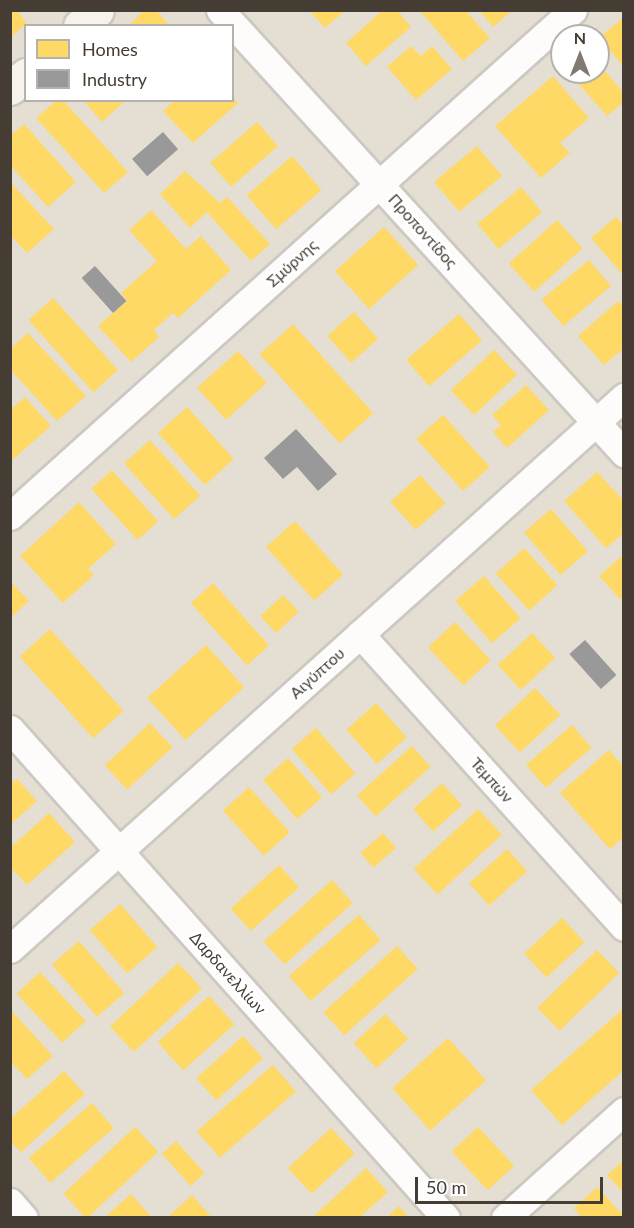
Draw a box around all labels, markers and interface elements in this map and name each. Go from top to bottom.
legend [24,24,234,102]
north arrow [550,24,610,84]
text: N [574,28,586,47]
text: Homes [82,38,138,60]
text: Industry [82,68,147,90]
street label: Προποντίδος [385,190,461,272]
street label: Σμύρνης [263,235,321,291]
street label: Αιγύπτου [286,643,348,703]
street label: Τεμπών [467,753,517,807]
street label: Δαρδανελλίων [186,928,270,1018]
scale bar [418,1165,606,1203]
text: 50 m [426,1176,466,1198]

